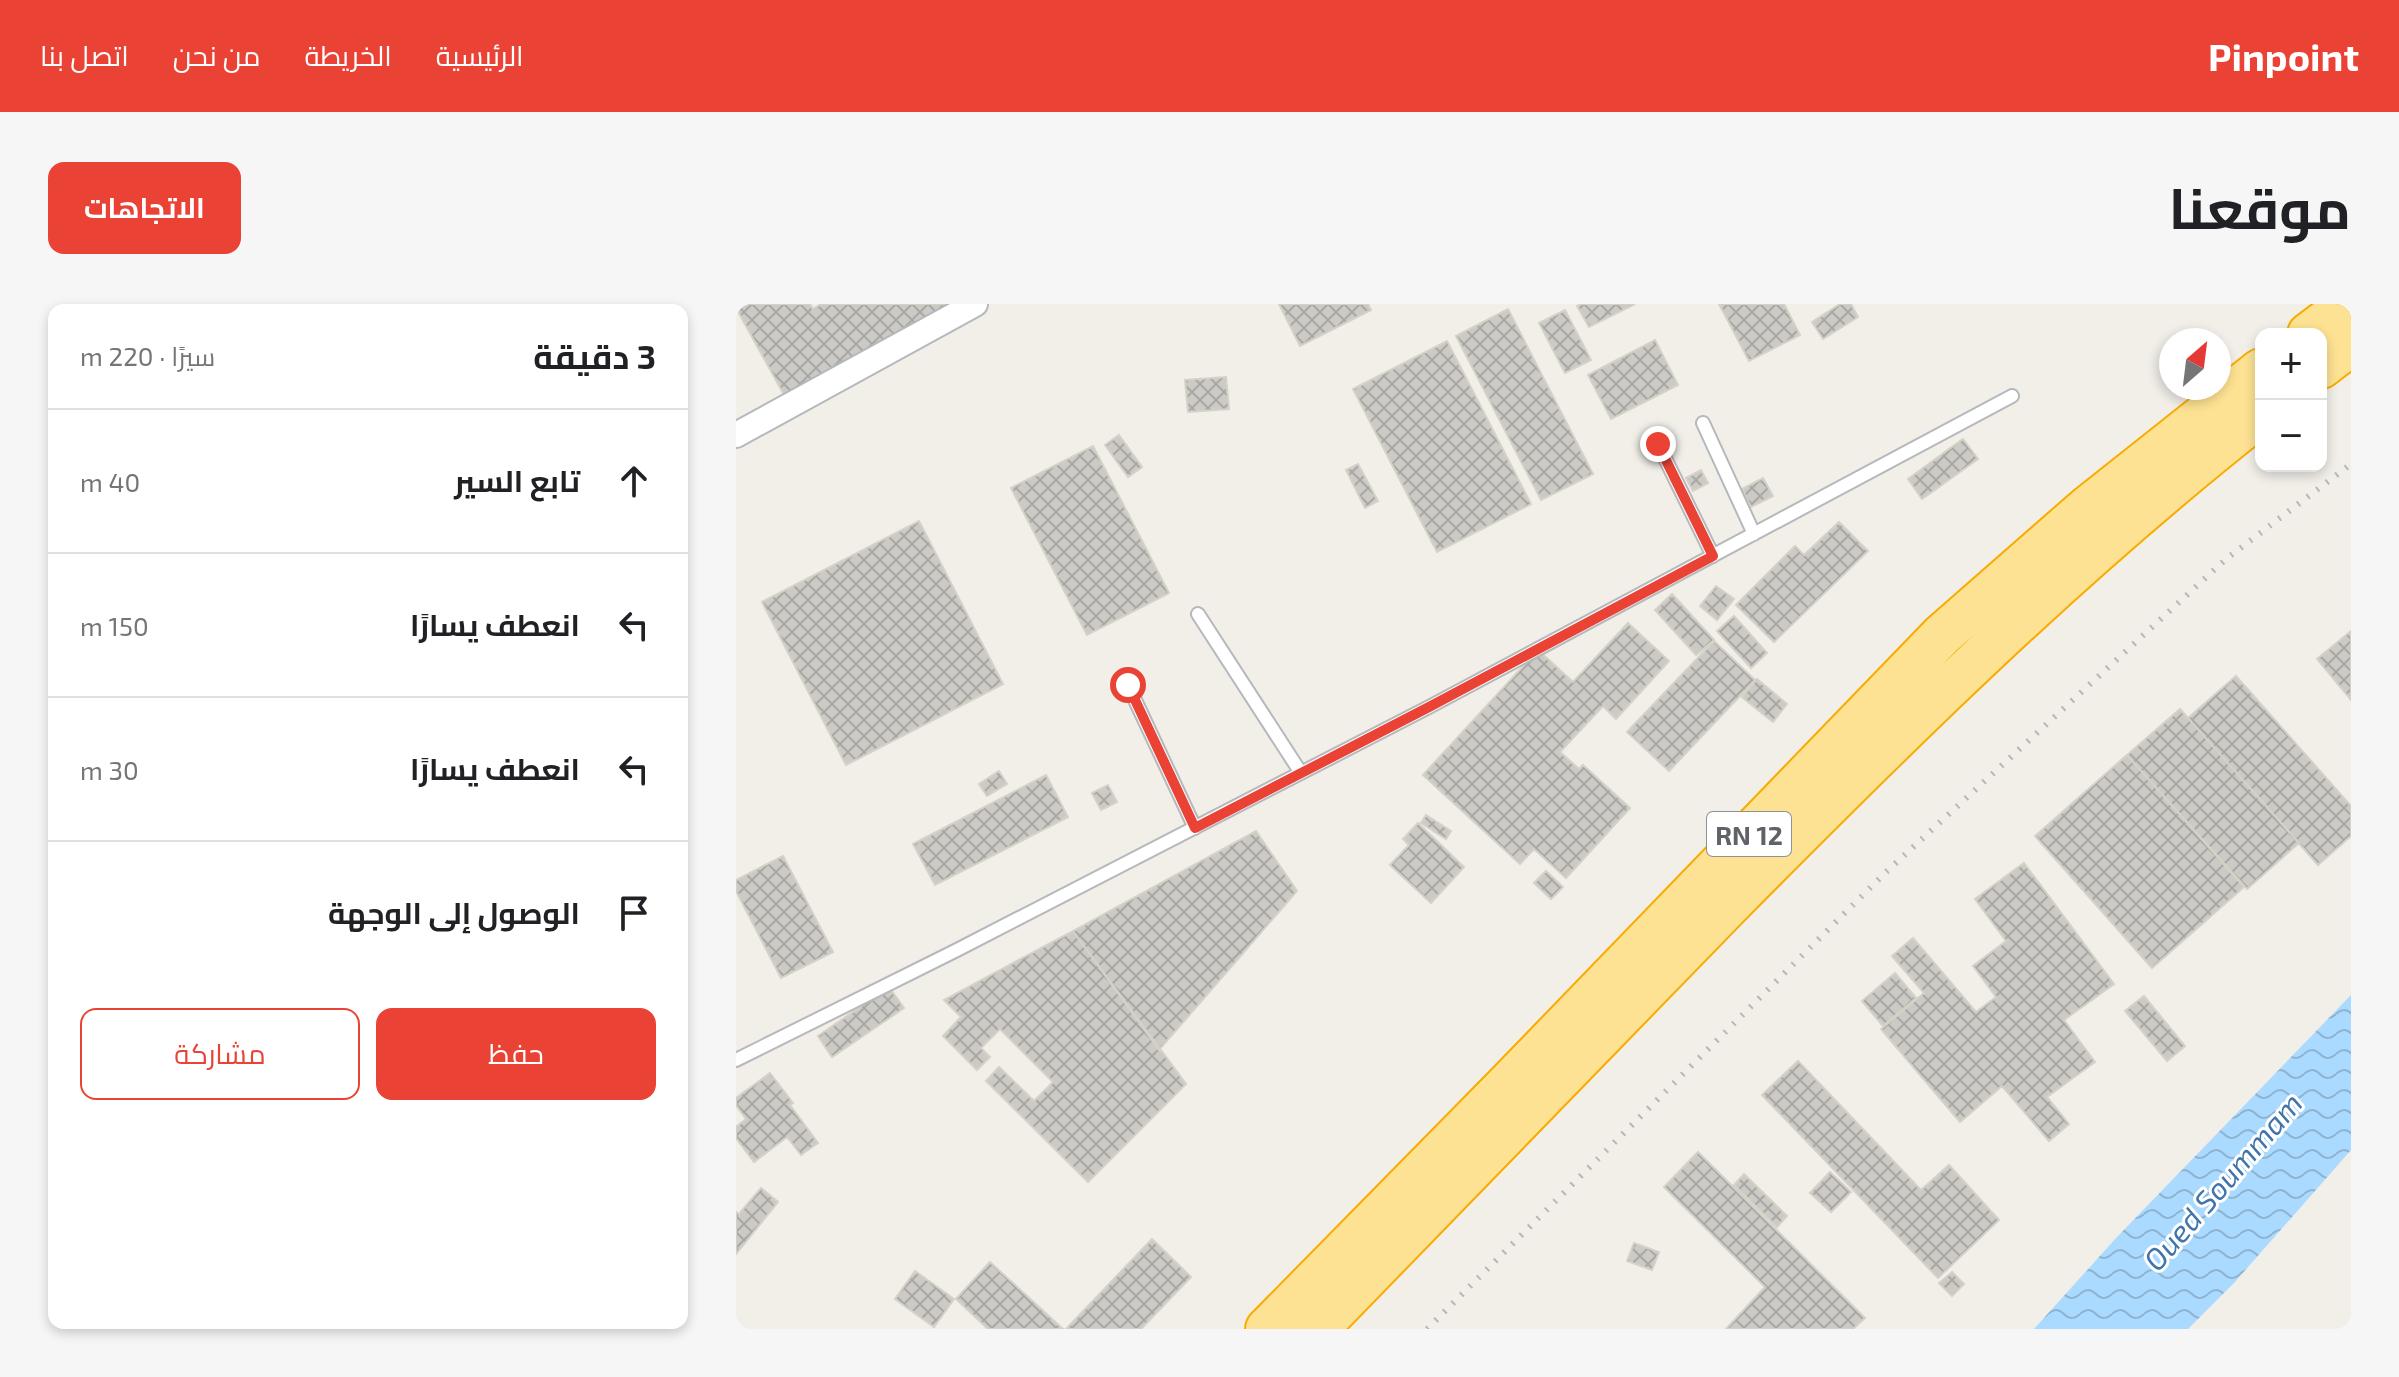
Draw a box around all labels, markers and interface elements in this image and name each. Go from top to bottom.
text: Pinpoint [2208,33,2359,79]
text: اتصل بنا [40,38,129,72]
text: من نحن [173,38,260,72]
text: الخريطة [304,38,392,72]
text: الرئيسية [436,38,524,72]
button: الاتجاهات [48,162,241,254]
text: موقعنا [2168,173,2351,240]
north arrow [2159,328,2231,400]
map controls [2255,328,2327,472]
button: + [2255,328,2327,400]
text: 3 دقيقة [533,335,656,376]
text: سيرًا · 220 m [80,340,215,371]
button: − [2255,400,2327,472]
route end [1640,426,1676,462]
icon: ahead [612,459,656,503]
text: تابع السير [454,462,580,498]
text: 40 m [80,466,140,497]
icon: left [612,603,656,647]
text: انعطف يسارًا [410,606,580,642]
text: 150 m [80,610,149,641]
route start [1110,667,1146,703]
icon: left [612,747,656,791]
text: انعطف يسارًا [410,750,580,786]
text: 30 m [80,754,139,785]
road number: RN 12 [1707,812,1791,856]
icon: arrive [612,891,656,935]
text: الوصول إلى الوجهة [328,894,580,930]
button: مشاركة [80,1008,360,1100]
button: حفظ [376,1008,656,1100]
water label: Oued Soummam [2135,1085,2309,1277]

